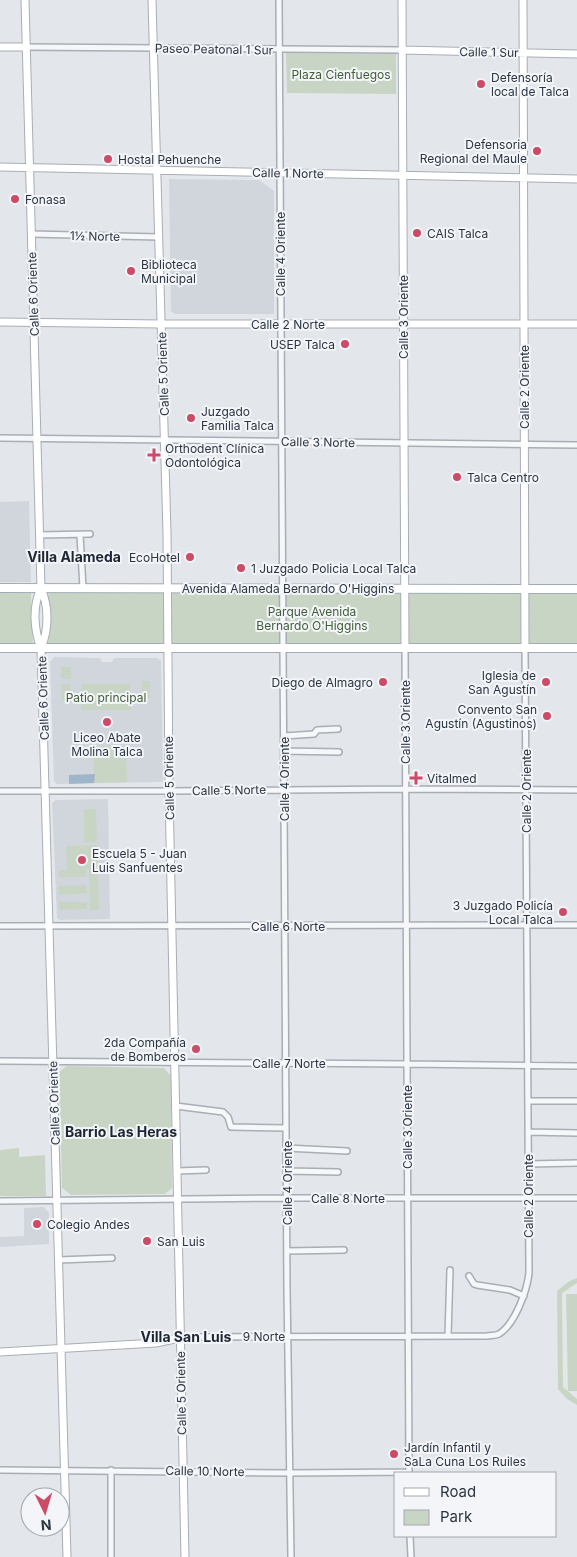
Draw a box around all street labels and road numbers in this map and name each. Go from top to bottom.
street label: Paseo Peatonal 1 Sur [155,40,274,58]
street label: Calle 1 Sur [459,44,519,60]
street label: Calle 1 Norte [252,165,324,181]
street label: Calle 4 Oriente [273,212,288,296]
street label: 1½ Norte [70,228,120,244]
street label: Calle 6 Oriente [24,252,42,336]
street label: Calle 3 Oriente [396,275,411,359]
street label: Calle 2 Norte [251,317,325,332]
street label: Calle 5 Oriente [154,332,172,416]
street label: Calle 2 Oriente [517,345,532,429]
street label: Calle 3 Norte [281,434,355,450]
street label: Avenida Alameda Bernardo O'Higgins [182,581,394,596]
street label: Calle 6 Oriente [34,656,52,740]
street label: Calle 3 Oriente [398,680,413,764]
street label: Calle 5 Oriente [161,736,177,820]
street label: Calle 4 Oriente [277,737,292,821]
street label: Calle 2 Oriente [519,749,534,833]
street label: Calle 5 Norte [192,782,266,798]
street label: Calle 6 Norte [251,919,325,934]
street label: Calle 7 Norte [252,1056,326,1071]
street label: Calle 6 Oriente [45,1061,63,1145]
street label: Calle 3 Oriente [400,1085,415,1169]
street label: Calle 4 Oriente [280,1141,295,1225]
street label: Calle 2 Oriente [521,1154,536,1238]
street label: Calle 8 Norte [311,1191,385,1206]
street label: 9 Norte [243,1329,285,1344]
street label: Calle 5 Oriente [173,1351,189,1435]
street label: Calle 10 Norte [165,1463,245,1479]

